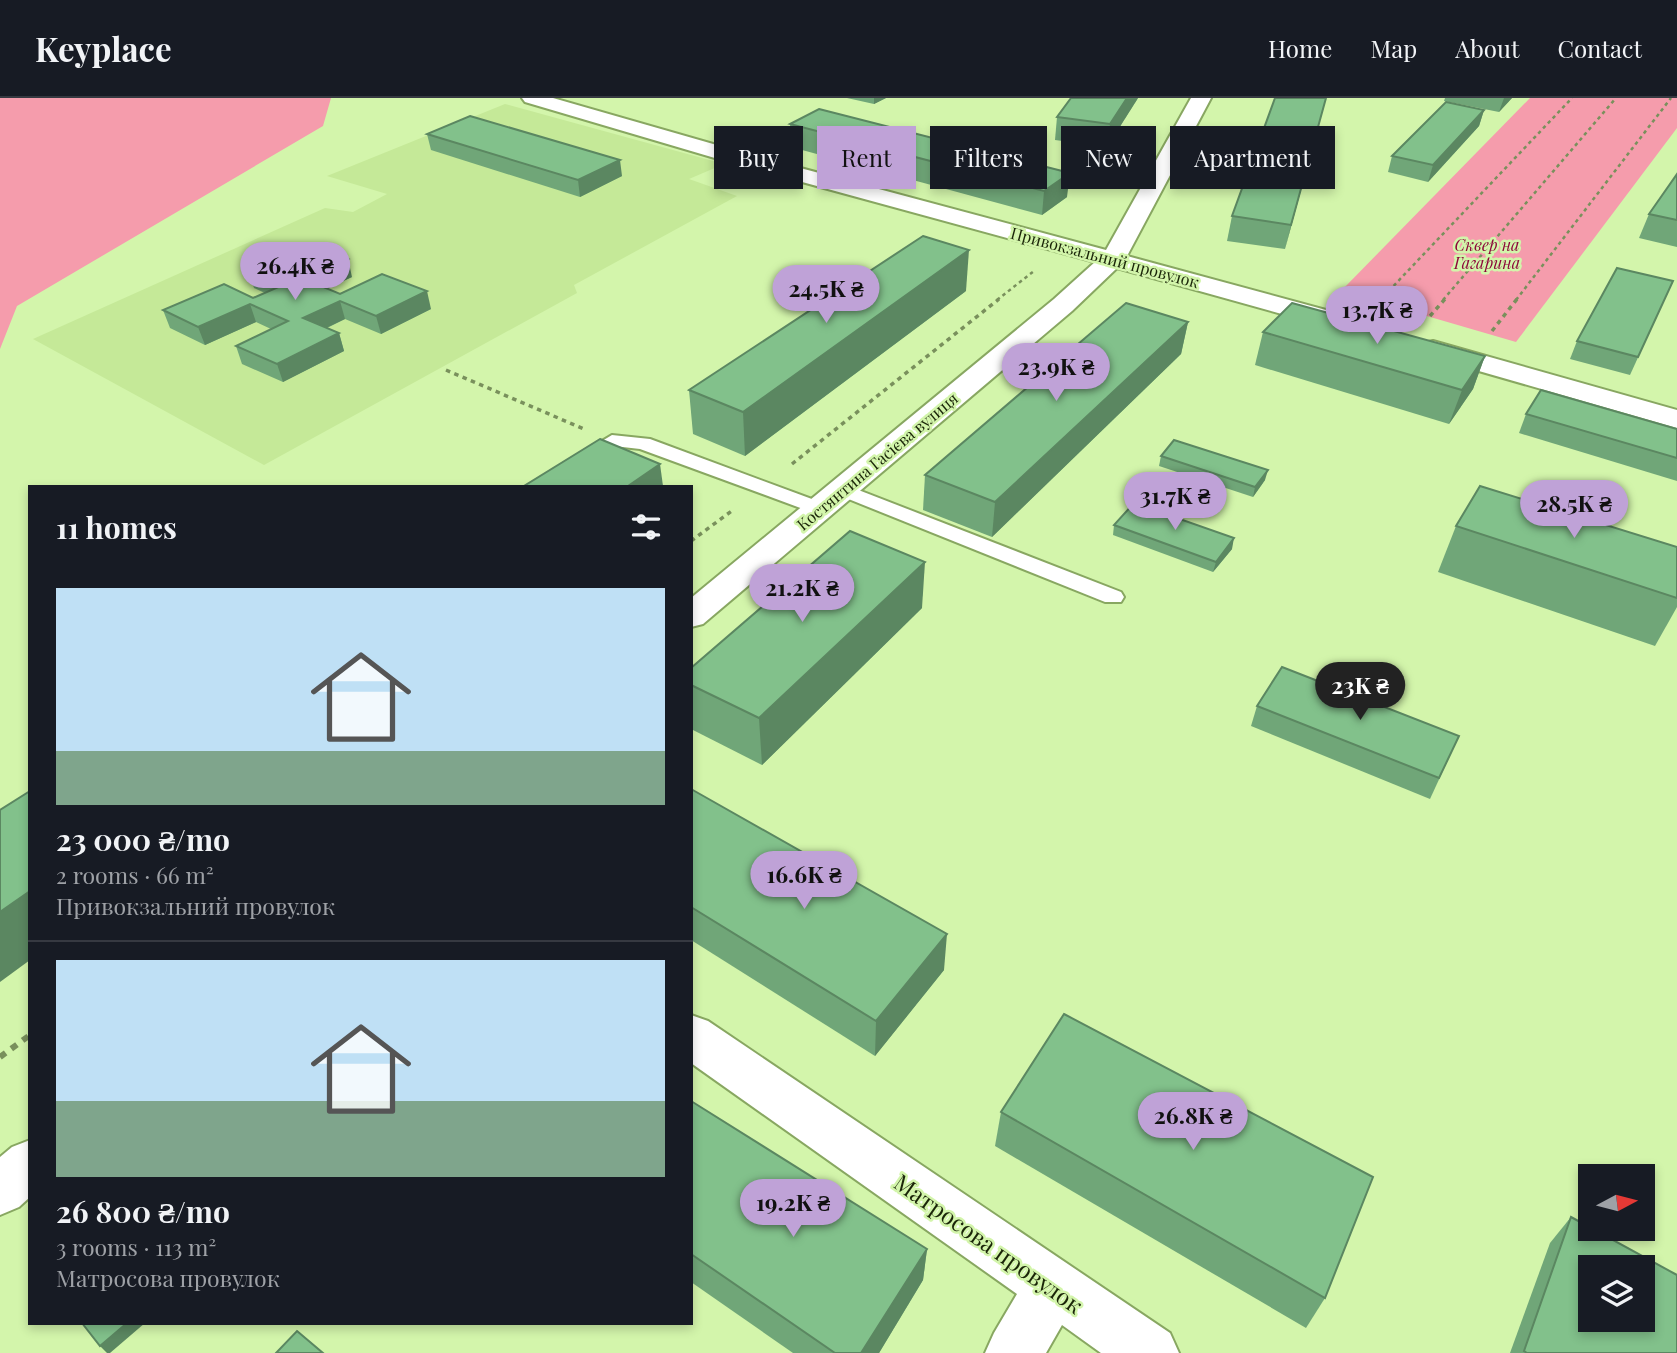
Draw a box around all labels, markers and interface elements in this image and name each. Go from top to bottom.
text: Keyplace [35,26,172,70]
text: Home [1268,32,1332,64]
text: Map [1370,32,1417,64]
text: About [1455,32,1519,64]
text: Contact [1557,32,1642,64]
chip: Buy [714,126,803,189]
chip: Rent [817,126,916,189]
chip: Filters [930,126,1047,189]
chip: New [1061,126,1156,189]
chip: Apartment [1170,126,1335,189]
street label: Привокзальний провулок [1008,222,1202,292]
park label: Сквер на Гагарина [1453,234,1520,273]
pin: 26.4K ₴ [230,242,360,302]
text: 26.4K ₴ [256,249,334,280]
pin: 24.5K ₴ [761,266,891,325]
text: 24.5K ₴ [789,272,863,303]
pin: 13.7K ₴ [1312,286,1442,346]
text: 13.7K ₴ [1342,293,1412,324]
pin: 23.9K ₴ [991,344,1121,403]
text: 23.9K ₴ [1018,350,1094,381]
street label: Костянтина Гасієва вулиця [792,387,962,535]
pin: 31.7K ₴ [1110,472,1240,532]
text: 31.7K ₴ [1140,479,1210,510]
pin: 28.5K ₴ [1509,480,1639,540]
text: 28.5K ₴ [1536,487,1612,518]
text: 11 homes [56,507,177,547]
icon: filters [627,508,665,546]
pin: 21.2K ₴ [737,564,867,624]
text: 21.2K ₴ [765,571,839,602]
icon: home [298,634,424,760]
pin: 23K ₴ [1311,662,1409,722]
text: 23K ₴ [1331,669,1389,700]
text: 23 000 ₴/mo [56,819,230,859]
pin: 16.6K ₴ [739,852,869,911]
text: 16.6K ₴ [766,858,842,889]
text: 2 rooms · 66 m² [56,859,214,890]
text: Привокзальний провулок [56,890,335,921]
icon: home [298,1006,424,1132]
pin: 26.8K ₴ [1128,1093,1258,1152]
text: 26.8K ₴ [1154,1099,1232,1130]
north arrow [1578,1164,1656,1241]
map controls [1578,1164,1655,1332]
street label: Матросова провулок [888,1166,1090,1320]
pin: 19.2K ₴ [728,1180,858,1239]
text: 19.2K ₴ [756,1186,830,1217]
text: 26 800 ₴/mo [56,1191,230,1231]
text: 3 rooms · 113 m² [56,1231,216,1262]
button: layers [1578,1255,1655,1332]
text: Матросова провулок [56,1262,280,1293]

